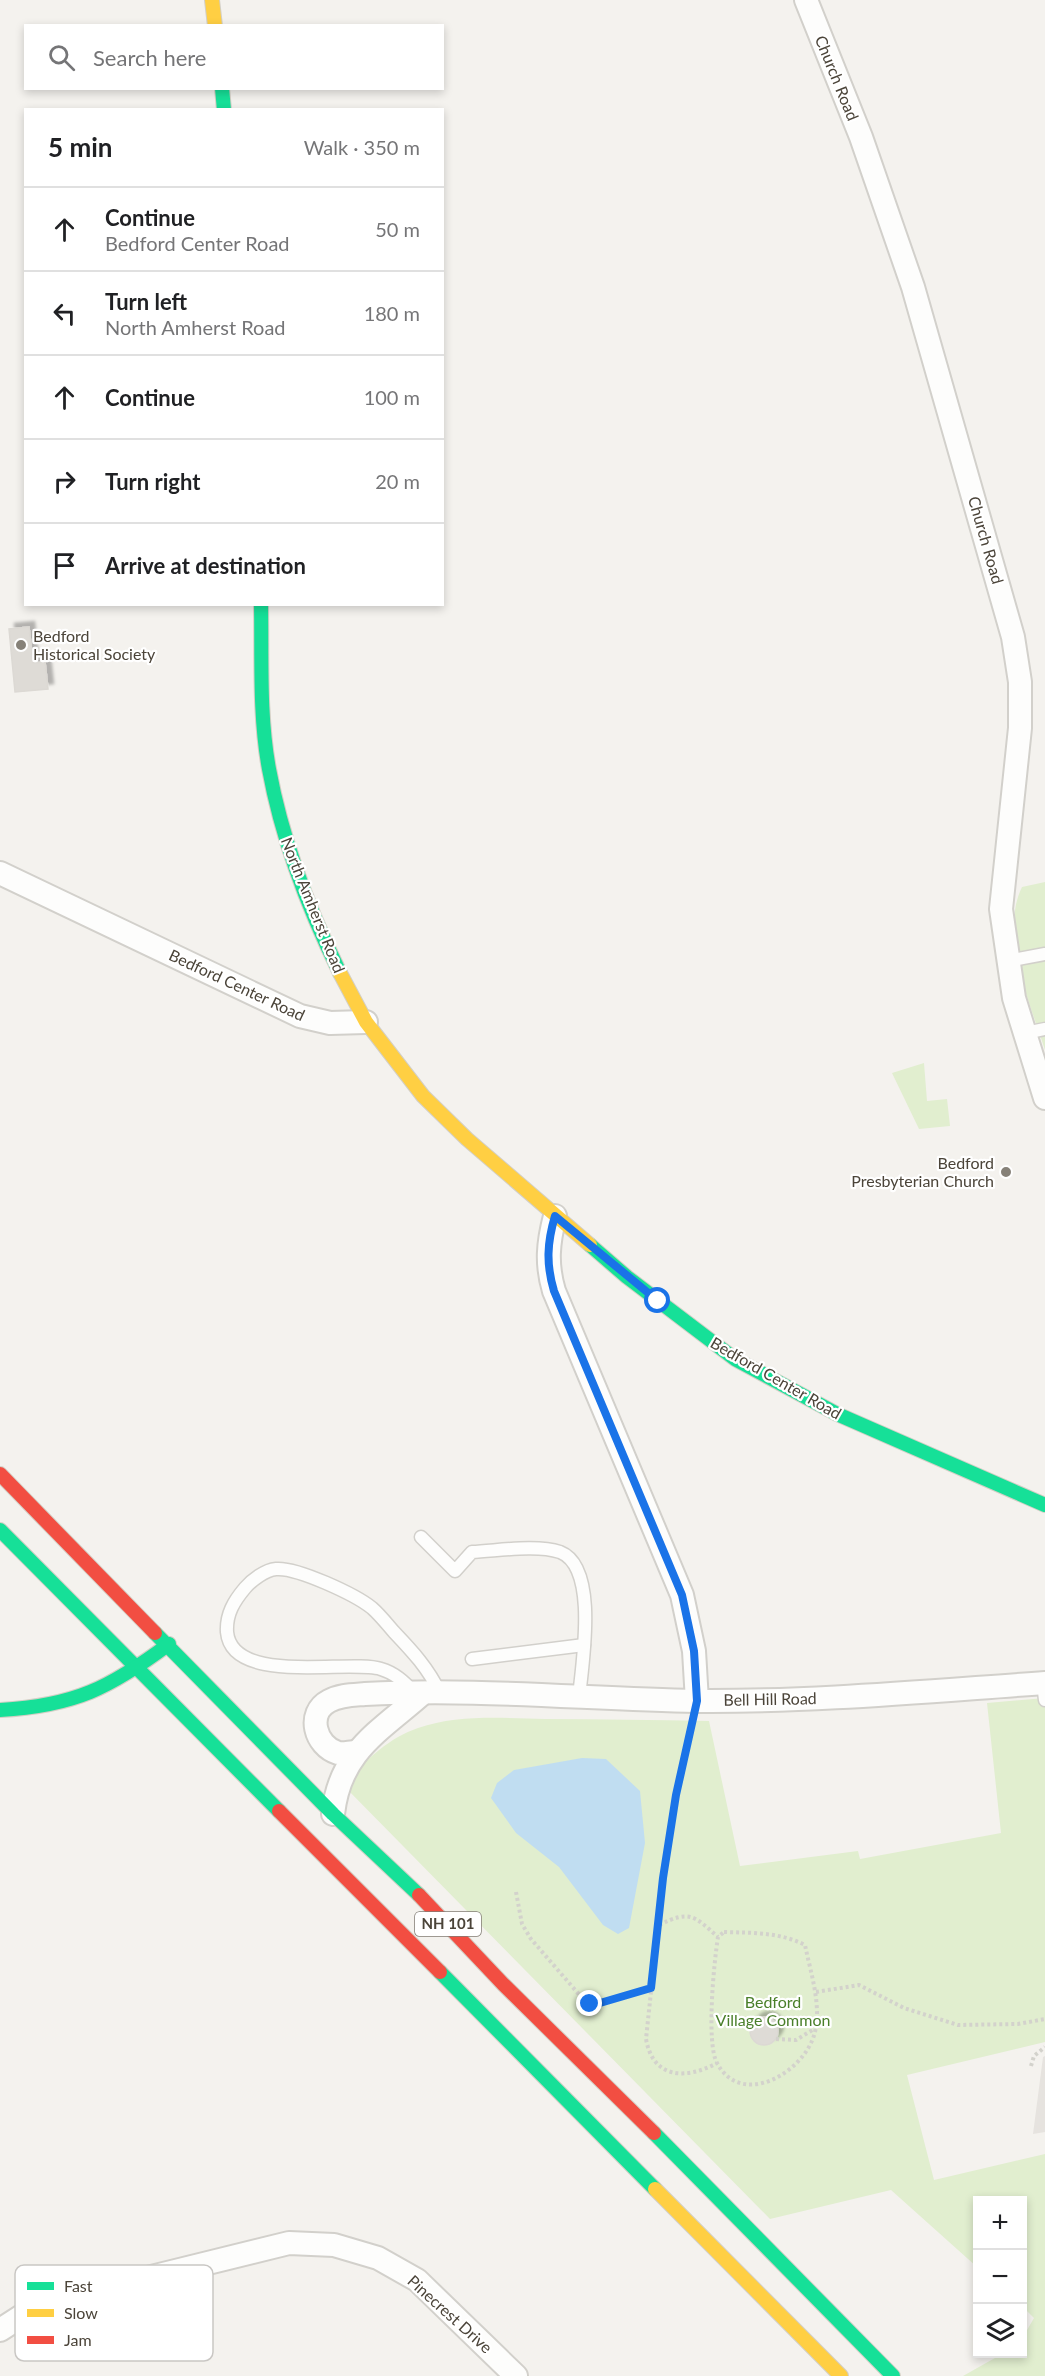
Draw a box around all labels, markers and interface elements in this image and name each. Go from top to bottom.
search box [24,24,444,90]
street label: Church Road [812,32,863,123]
icon: search [45,41,78,74]
text: Search here [93,44,206,71]
text: 5 min [48,131,112,163]
text: Walk · 350 m [304,135,420,159]
text: Continue [105,204,195,231]
icon: ahead [48,213,81,246]
text: 50 m [375,217,420,241]
text: Bedford Center Road [105,231,290,255]
text: Turn left [105,288,187,315]
icon: left [48,297,81,330]
text: 180 m [364,301,420,325]
text: North Amherst Road [105,315,286,339]
icon: ahead [48,381,81,414]
text: Continue [105,384,195,411]
text: 100 m [364,385,420,409]
icon: right [48,465,81,498]
text: Turn right [105,468,200,495]
text: 20 m [375,469,420,493]
street label: Church Road [965,494,1008,586]
icon: arrive [48,549,81,582]
text: Arrive at destination [105,552,306,579]
place label: Bedford Historical Society [33,626,156,663]
marker: Bedford Historical Society [14,638,28,652]
street label: North Amherst Road [278,834,349,975]
street label: Bedford Center Road [166,945,308,1024]
place label: Bedford Presbyterian Church [851,1153,994,1190]
marker: Bedford Presbyterian Church [999,1165,1013,1179]
route start [644,1287,670,1313]
street label: Bedford Center Road [708,1332,845,1423]
street label: Bell Hill Road [723,1688,817,1709]
road number: NH 101 [415,1912,481,1936]
route end [576,1990,602,2016]
park label: Bedford Village Common [716,1992,830,2029]
map controls [973,2196,1027,2358]
button: + [973,2196,1027,2250]
button: − [973,2250,1027,2304]
legend [15,2265,213,2361]
street label: Pinecrest Drive [404,2271,497,2357]
text: Fast [64,2276,93,2295]
text: Slow [64,2303,98,2322]
button: layers [973,2304,1027,2358]
text: Jam [64,2330,92,2349]

